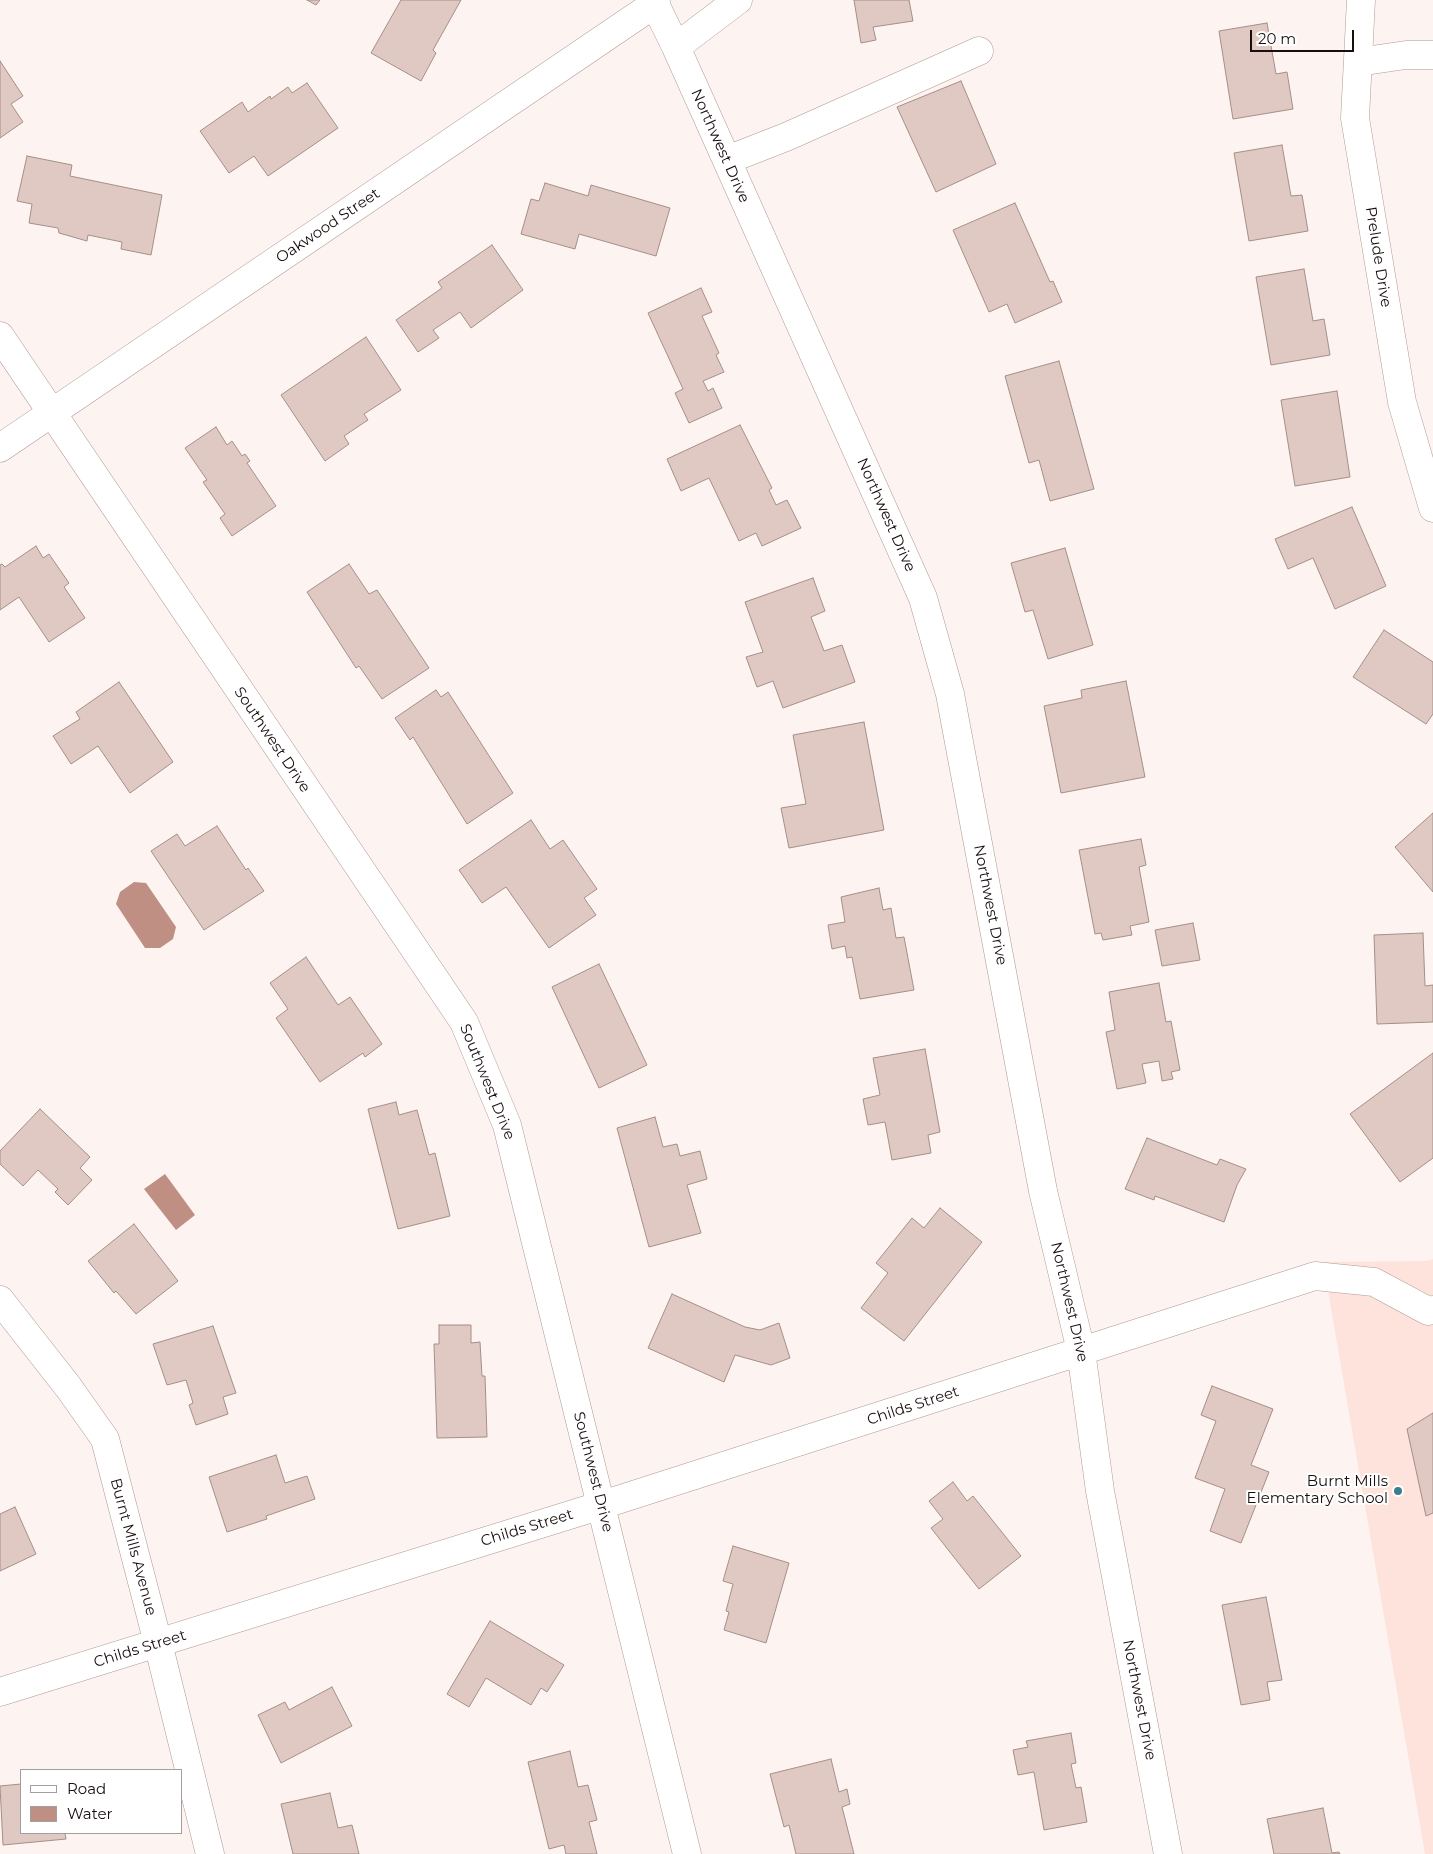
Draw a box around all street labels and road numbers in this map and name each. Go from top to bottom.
street label: Northwest Drive [687,86,753,206]
street label: Oakwood Street [273,185,383,267]
street label: Prelude Drive [1361,205,1395,309]
street label: Northwest Drive [853,455,919,575]
street label: Southwest Drive [230,684,314,796]
street label: Northwest Drive [969,843,1011,967]
street label: Southwest Drive [456,1021,518,1143]
street label: Northwest Drive [1046,1240,1092,1364]
street label: Childs Street [865,1383,961,1429]
street label: Southwest Drive [569,1410,617,1534]
street label: Burnt Mills Avenue [106,1476,160,1618]
street label: Childs Street [479,1505,575,1551]
street label: Childs Street [92,1626,188,1672]
street label: Northwest Drive [1118,1638,1160,1762]

